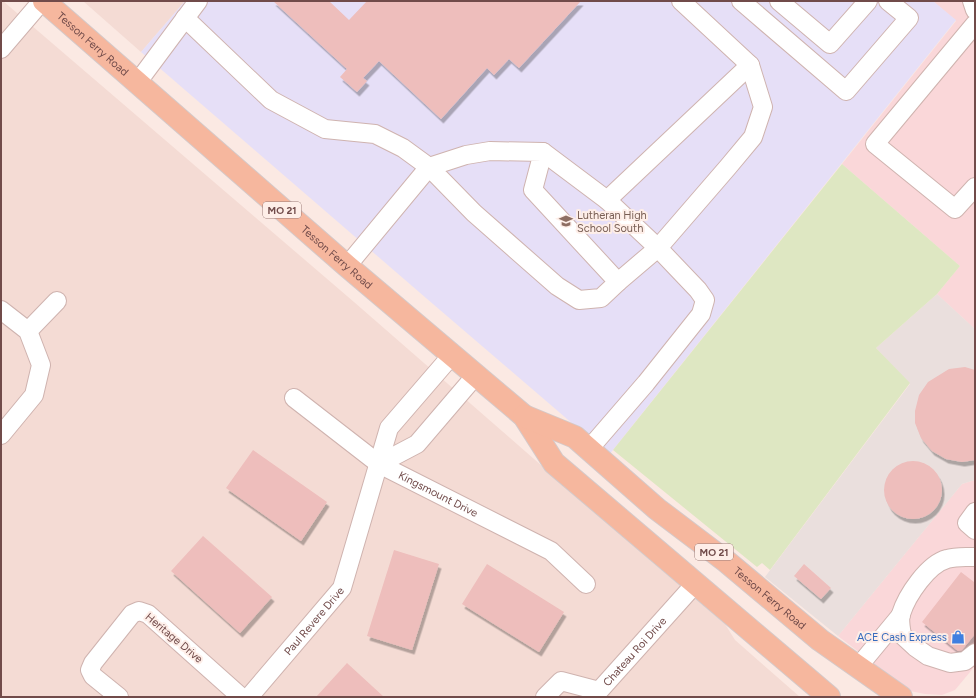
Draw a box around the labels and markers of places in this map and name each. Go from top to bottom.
place label: Lutheran High School South [577,209,647,235]
school or university icon: Lutheran High School South [558,213,574,229]
shop icon: ACE Cash Express [950,629,966,645]
place label: ACE Cash Express [857,631,947,644]

